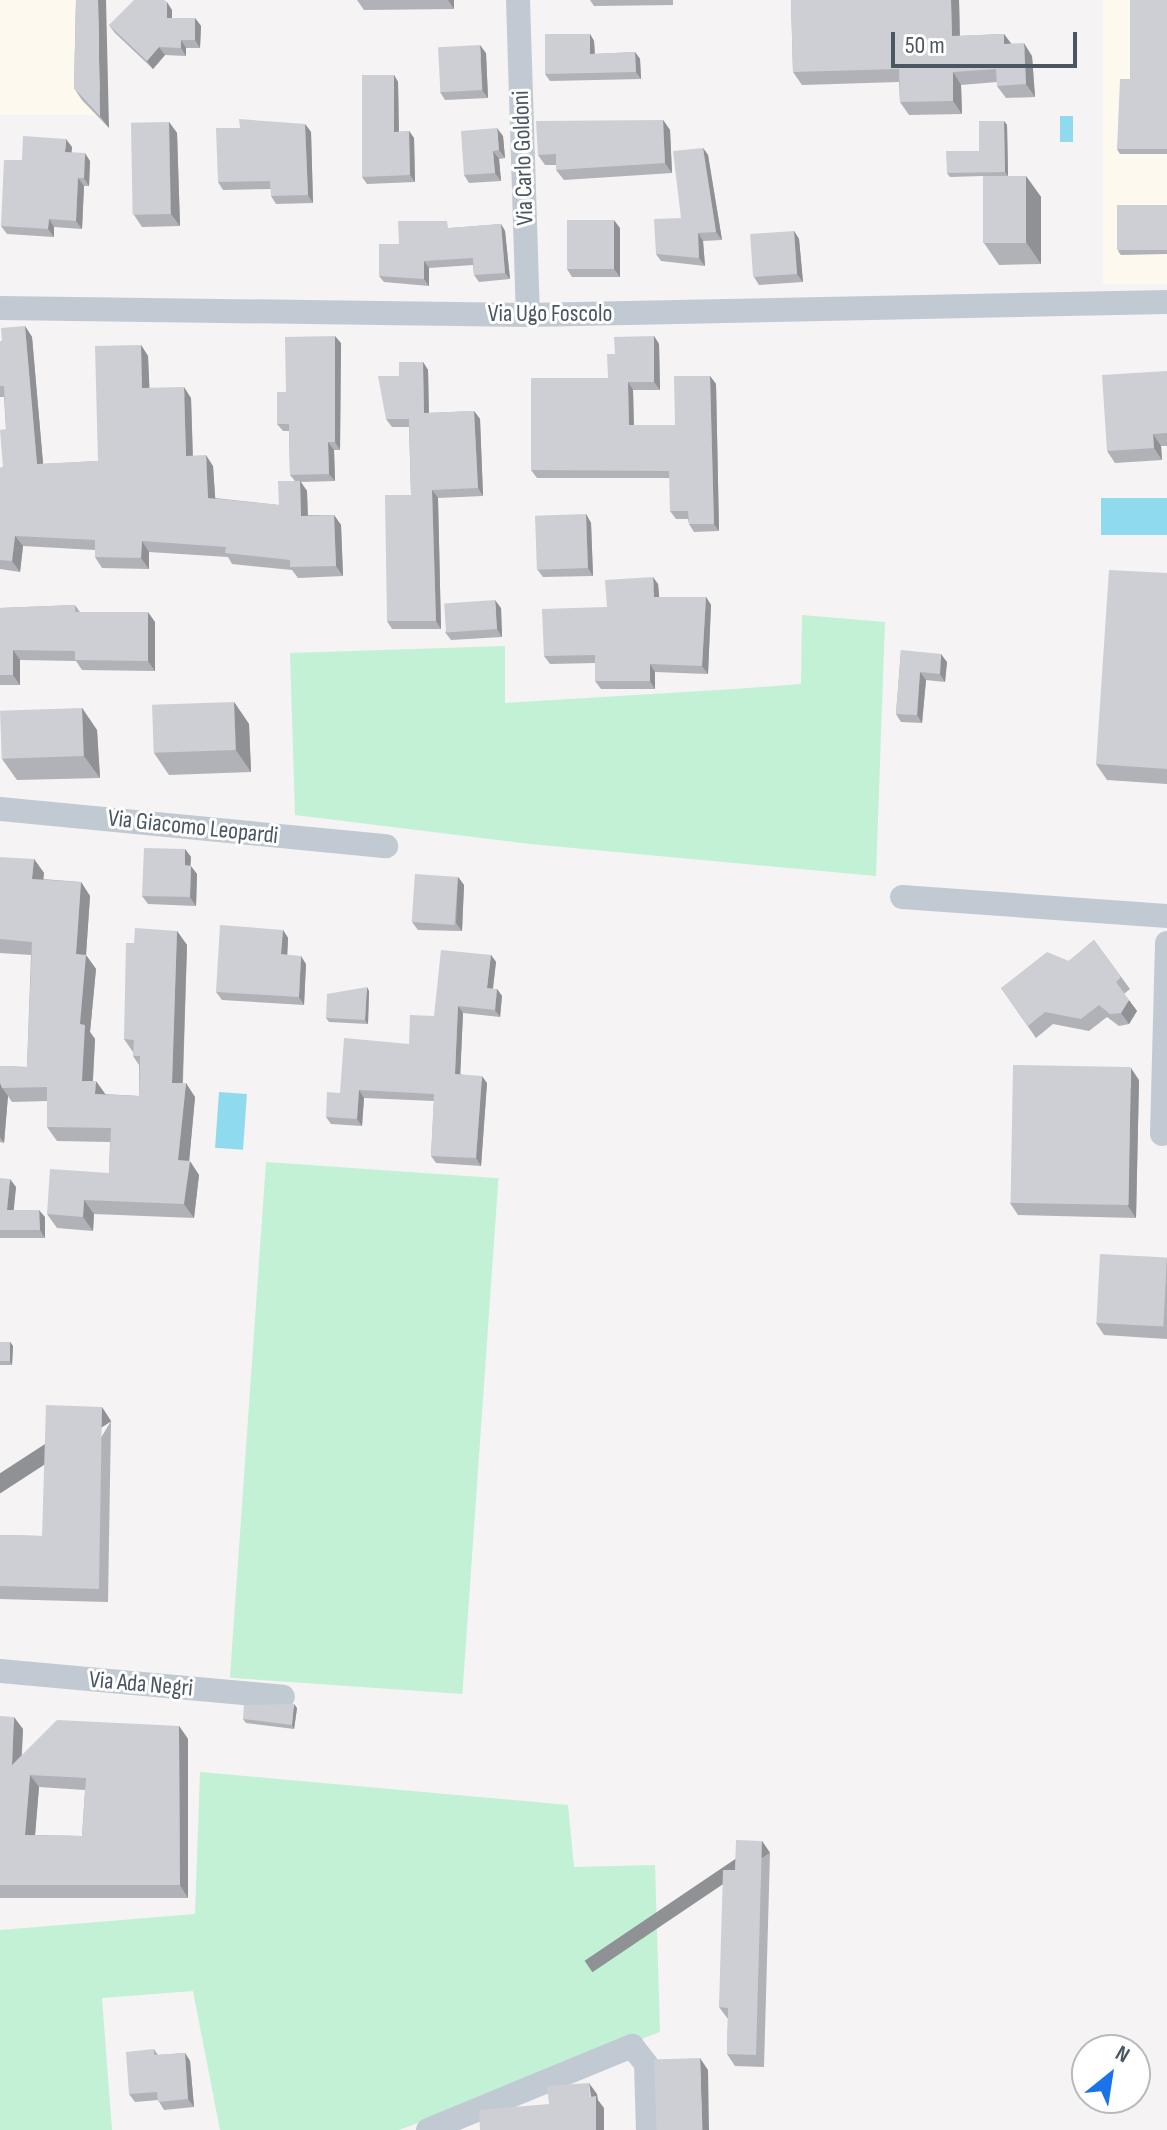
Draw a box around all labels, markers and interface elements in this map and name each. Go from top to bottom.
scale bar [895,16,1081,66]
text: 50 m [905,31,945,60]
street label: Via Carlo Goldoni [506,90,540,226]
street label: Via Ugo Foscolo [488,300,612,328]
street label: Via Giacomo Leopardi [106,804,280,850]
street label: Via Ada Negri [88,1665,194,1703]
north arrow [1071,2034,1151,2114]
text: N [1110,2040,1134,2069]

